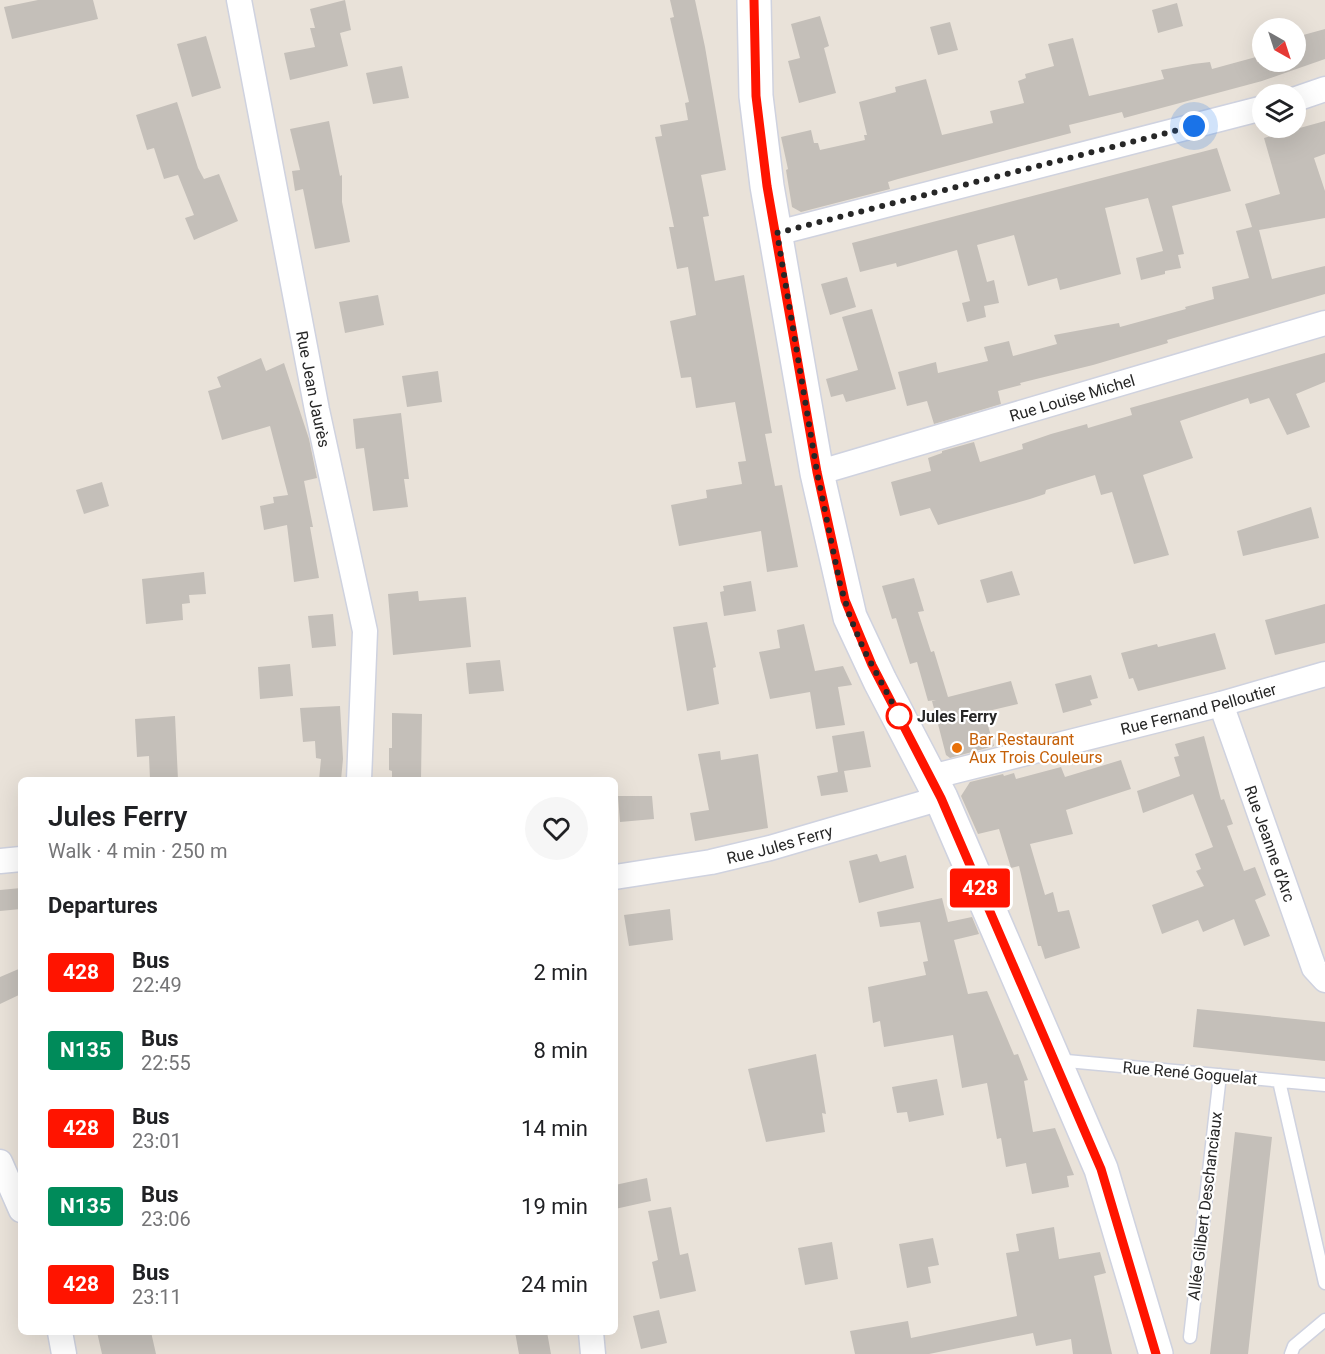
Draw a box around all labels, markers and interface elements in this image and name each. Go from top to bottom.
north arrow [1252,18,1306,72]
map controls [1252,18,1306,138]
button: layers [1252,84,1306,138]
your location [1179,111,1209,141]
street label: Rue Jean Jaurès [293,329,334,449]
street label: Rue Louise Michel [1007,370,1137,425]
street label: Rue Fernand Pelloutier [1119,679,1279,738]
marker: Jules Ferry [886,703,912,729]
place label: Jules Ferry [917,707,998,726]
place label: Bar Restaurant Aux Trois Couleurs [969,730,1102,767]
marker: Bar Restaurant Aux Trois Couleurs [950,741,964,755]
street label: Rue Jeanne d'Arc [1241,783,1299,904]
button: heart [525,797,588,860]
text: Jules Ferry [48,800,187,833]
street label: Rue Jules Ferry [725,821,835,867]
text: Walk · 4 min · 250 m [48,839,227,863]
line badge: 428 [946,868,1014,908]
text: 428 [962,876,998,900]
text: Departures [48,893,158,918]
text: Bus [132,948,170,973]
text: 428 [63,960,99,984]
text: 2 min [533,960,588,985]
text: 22:49 [132,973,182,997]
text: Bus [141,1026,179,1051]
text: N135 [60,1038,111,1062]
text: 8 min [533,1038,588,1063]
text: 22:55 [141,1051,191,1075]
street label: Rue René Goguelat [1122,1058,1258,1088]
text: Bus [132,1104,170,1129]
street label: Allée Gilbert Deschanciaux [1184,1110,1226,1301]
text: 428 [63,1116,99,1140]
text: 14 min [521,1116,588,1141]
text: 23:01 [132,1129,182,1153]
text: Bus [141,1182,179,1207]
text: N135 [60,1194,111,1218]
text: 19 min [521,1194,588,1219]
text: 23:06 [141,1207,191,1231]
text: Bus [132,1260,170,1285]
text: 428 [63,1272,99,1296]
text: 24 min [521,1272,588,1297]
text: 23:11 [132,1285,182,1309]

